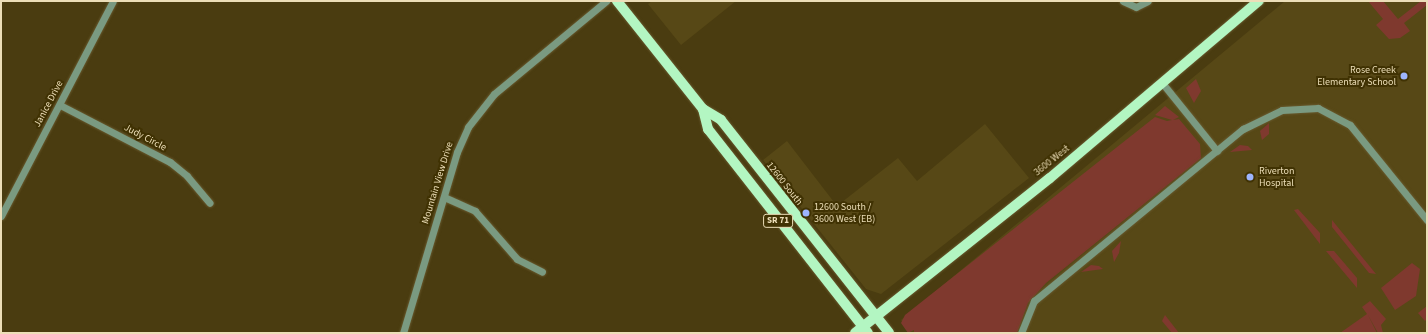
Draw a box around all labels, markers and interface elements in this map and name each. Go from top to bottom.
place label: Rose Creek Elementary School [1317,64,1396,88]
marker: Rose Creek Elementary School [1399,71,1409,81]
street label: Janice Drive [32,79,66,129]
street label: Judy Circle [122,122,168,154]
street label: Mountain View Drive [420,140,456,226]
street label: 3600 West [1032,143,1072,179]
street label: 12600 South [763,160,805,208]
place label: Riverton Hospital [1259,165,1294,188]
marker: Riverton Hospital [1244,171,1256,183]
place label: 12600 South / 3600 West (EB) [814,201,875,224]
marker: 12600 South / 3600 West (EB) [801,208,811,218]
road number: SR 71 [763,214,793,228]

